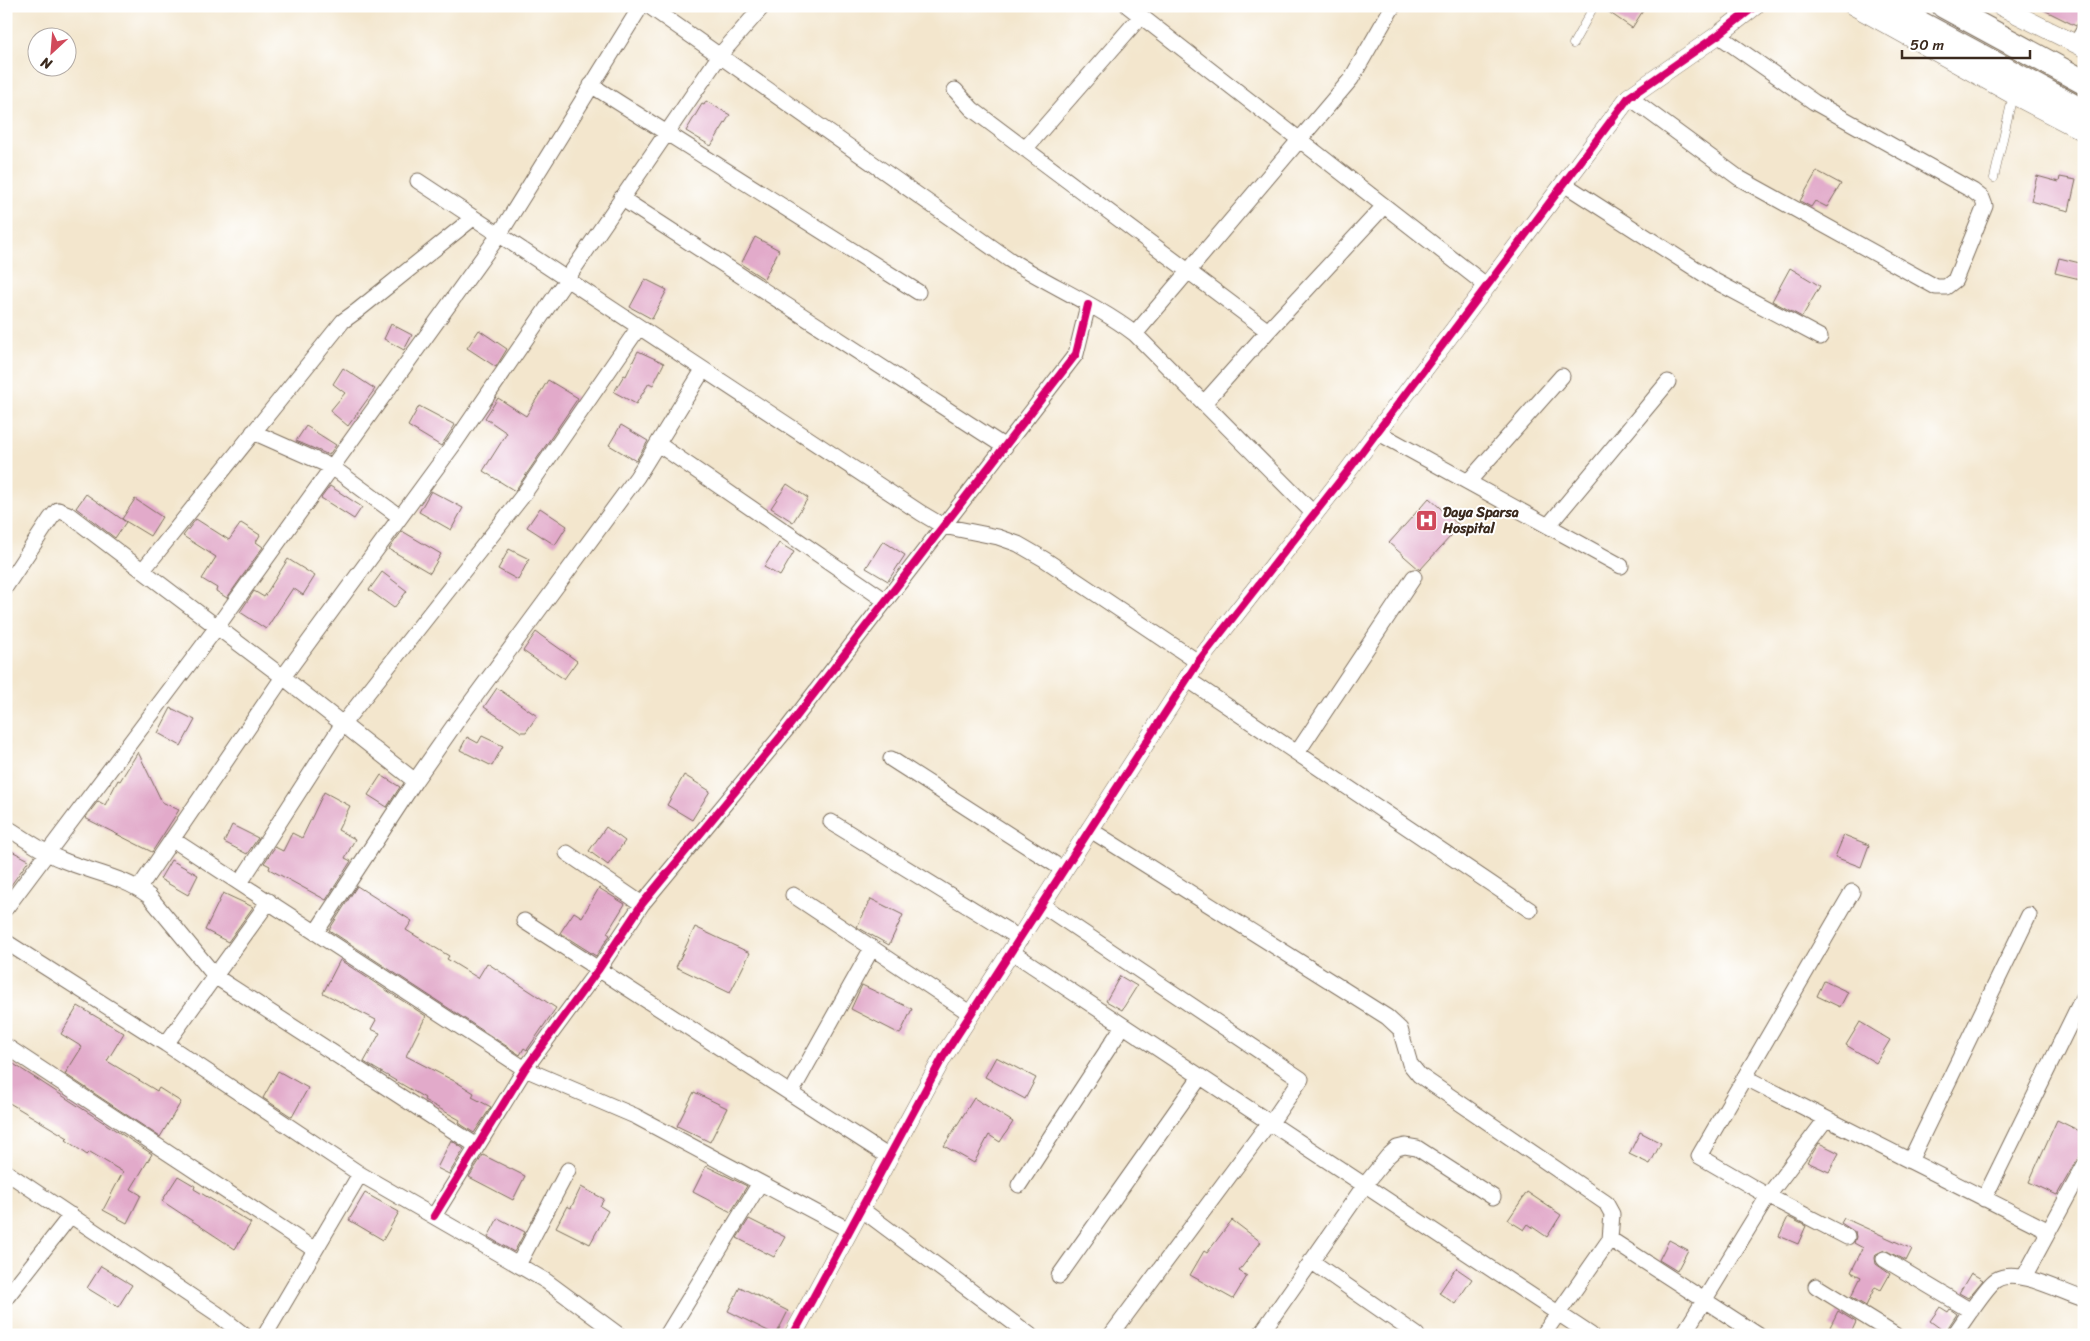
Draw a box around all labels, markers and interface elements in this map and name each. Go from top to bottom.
north arrow [28,28,78,78]
scale bar [1902,28,2030,60]
text: 50 m [1910,32,1945,58]
text: N [36,50,57,77]
place label: Daya Sparsa Hospital [1442,500,1519,541]
hospital icon: Daya Sparsa Hospital [1415,508,1439,532]

